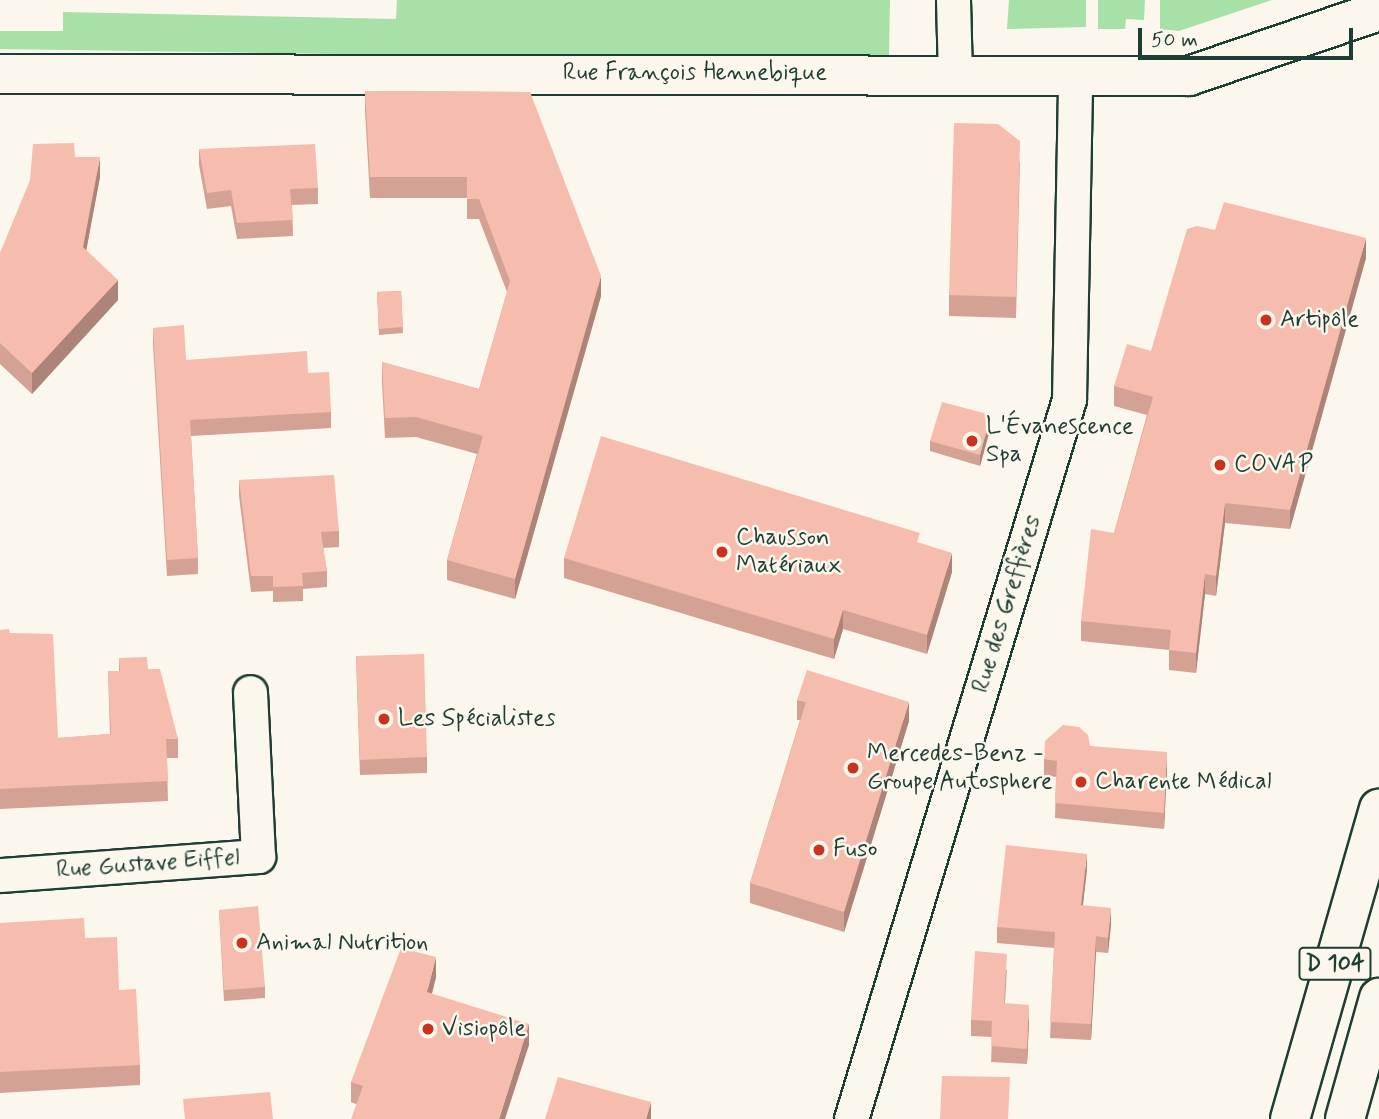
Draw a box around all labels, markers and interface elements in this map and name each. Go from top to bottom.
scale bar [1141,14,1356,58]
text: 50 m [1151,26,1198,54]
street label: Rue François Hennebique [565,59,825,87]
place label: Artipôle [1280,306,1359,334]
marker: Artipôle [1258,312,1274,328]
place label: L'Évanescence Spa [986,413,1134,469]
marker: L'Évanescence Spa [964,433,980,449]
place label: COVAP [1234,451,1313,479]
marker: COVAP [1212,457,1228,473]
street label: Rue des Greffières [967,513,1047,695]
place label: Chausson Matériaux [736,524,842,580]
marker: Chausson Matériaux [714,544,730,560]
place label: Les Spécialistes [398,705,556,733]
marker: Les Spécialistes [376,711,392,727]
place label: Mercedes-Benz - Groupe Autosphere [867,740,1050,796]
marker: Mercedes-Benz - Groupe Autosphere [845,760,861,776]
place label: Charente Médical [1095,768,1273,796]
marker: Charente Médical [1073,774,1089,790]
place label: Fuso [833,836,877,864]
marker: Fuso [811,842,827,858]
street label: Rue Gustave Eiffel [56,843,240,885]
place label: Animal Nutrition [256,929,428,957]
marker: Animal Nutrition [234,935,250,951]
road number: D 104 [1298,945,1372,984]
place label: Visiopôle [442,1015,526,1043]
marker: Visiopôle [420,1021,436,1037]

